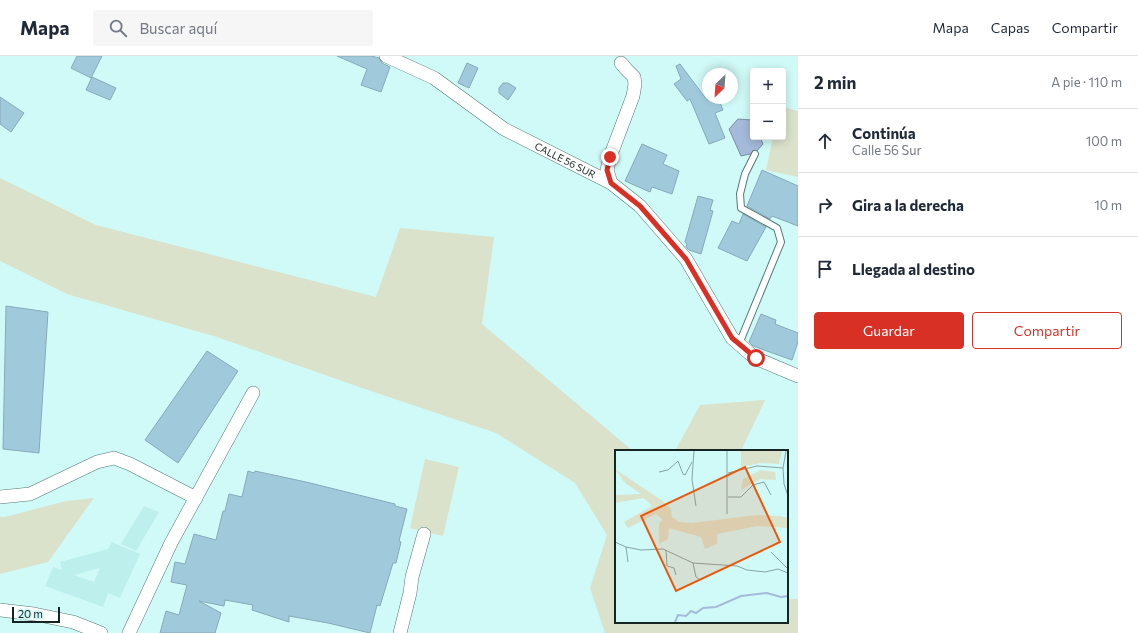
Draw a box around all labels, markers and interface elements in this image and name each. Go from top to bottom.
search box [93,10,373,46]
text: Mapa [20,16,69,39]
icon: search [107,17,129,39]
text: Buscar aquí [139,19,217,37]
text: Mapa [933,19,969,36]
text: Capas [991,19,1030,36]
text: Compartir [1052,19,1118,36]
north arrow [702,68,738,104]
map controls [750,68,786,140]
button: + [750,68,786,104]
text: 2 min [814,72,856,93]
text: A pie · 110 m [1051,74,1122,90]
button: − [750,104,786,140]
text: Continúa [852,124,916,142]
icon: ahead [814,130,836,152]
text: 100 m [1086,133,1122,149]
street label: CALLE 56 SUR [533,140,598,180]
text: Calle 56 Sur [852,142,922,158]
route end [601,148,619,166]
icon: right [814,194,836,216]
text: Gira a la derecha [852,196,964,214]
text: 10 m [1094,197,1122,213]
icon: arrive [814,258,836,280]
text: Llegada al destino [852,260,975,278]
button: Guardar [814,312,964,349]
button: Compartir [972,312,1122,349]
route start [747,349,765,367]
inset map [615,450,788,623]
scale bar [12,605,60,624]
text: 20 m [18,607,43,620]

